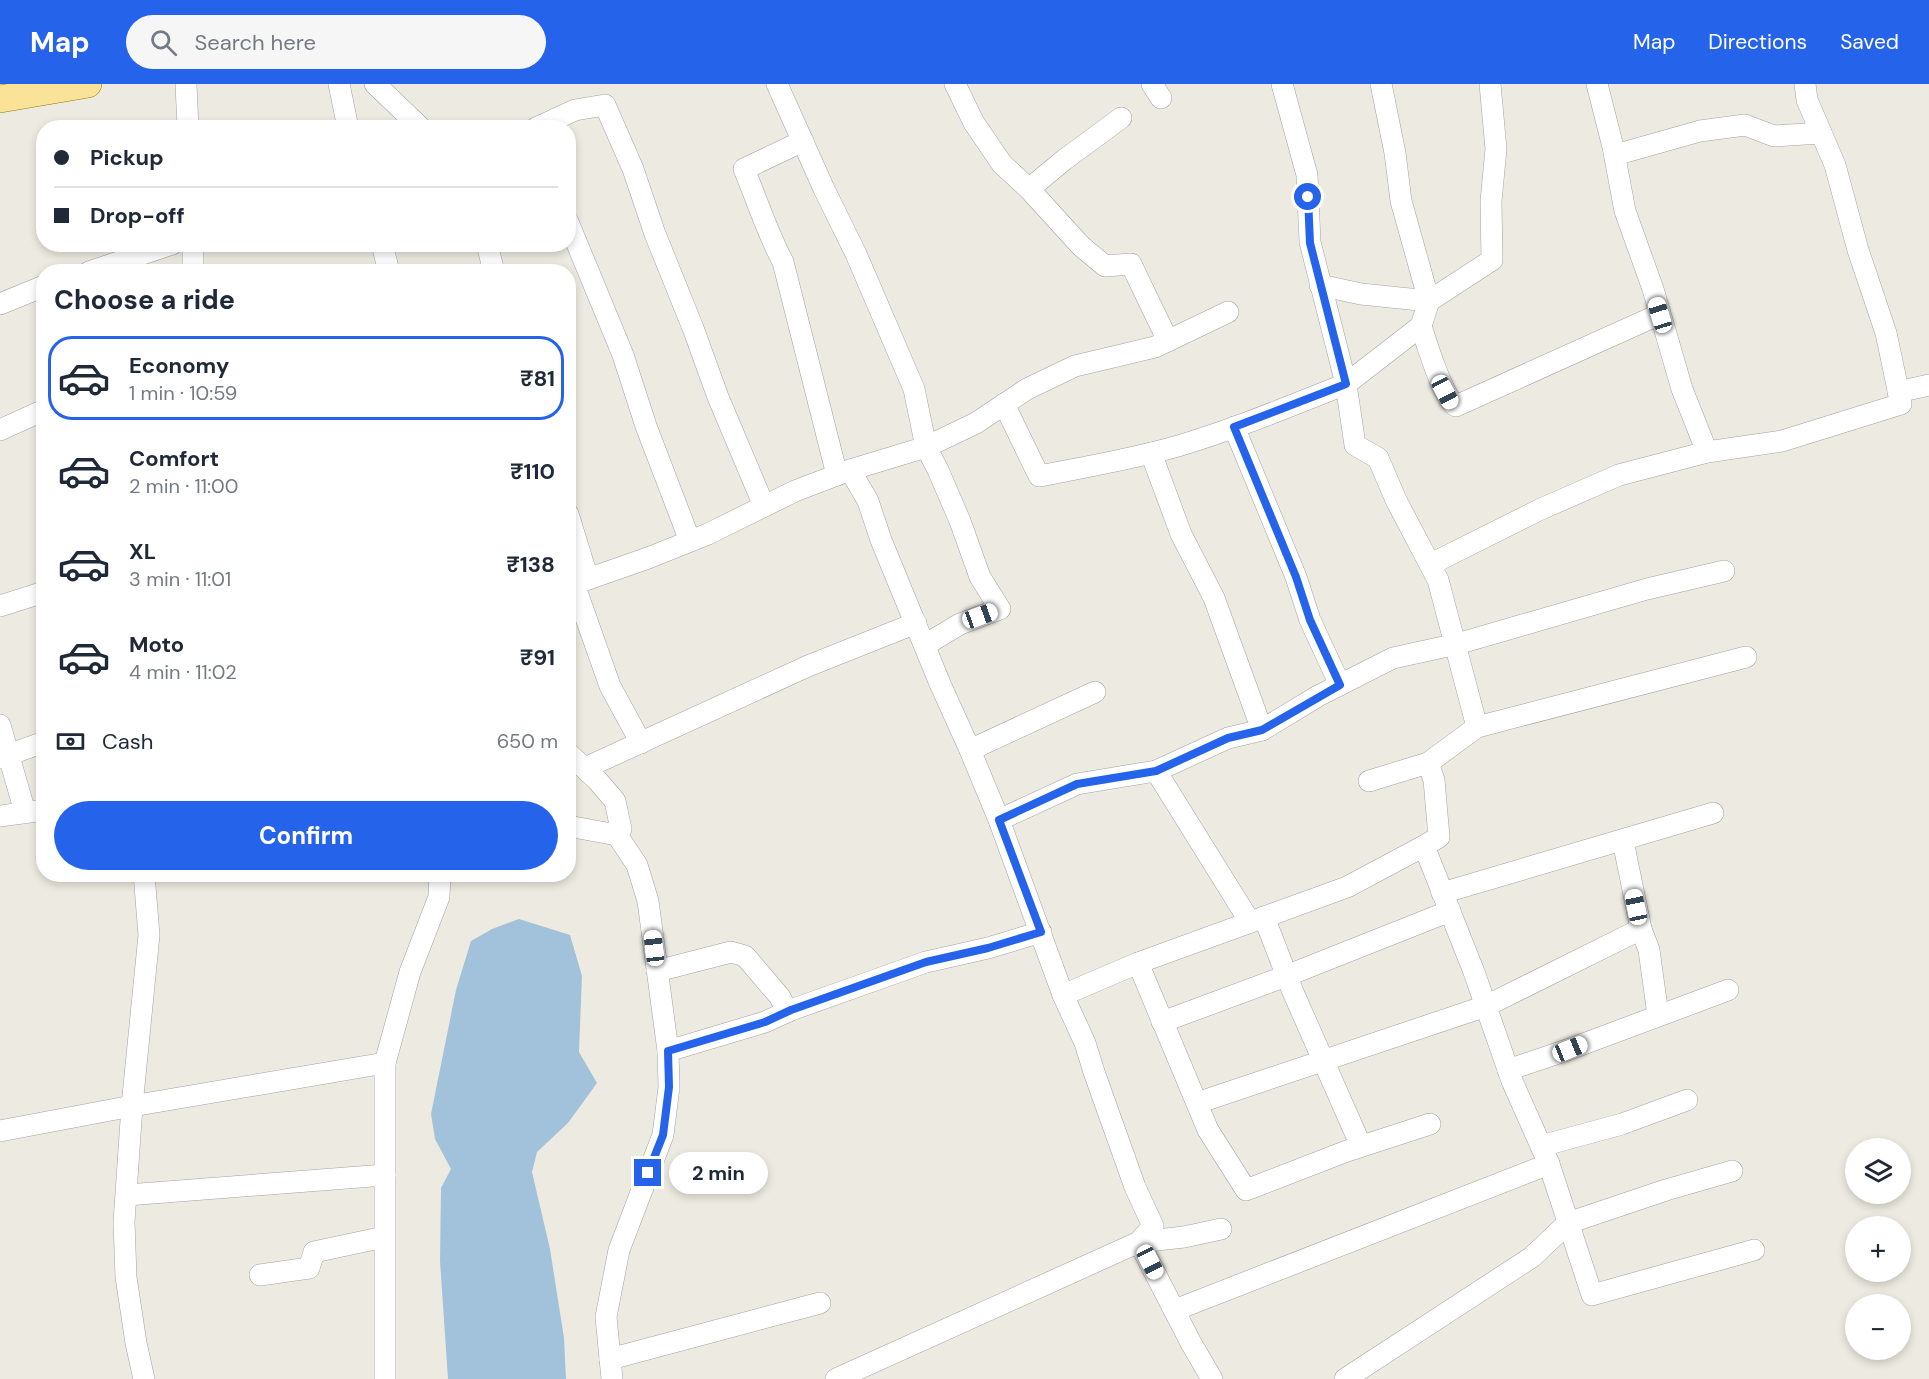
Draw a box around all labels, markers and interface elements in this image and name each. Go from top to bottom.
search box [126,15,546,69]
text: Map [30,24,90,61]
icon: search [147,26,180,59]
text: Search here [195,28,316,57]
text: Map [1633,28,1675,56]
text: Directions [1708,28,1807,56]
text: Saved [1840,28,1899,56]
text: Pickup [90,143,164,172]
route start [1294,183,1321,210]
text: Drop-off [90,201,185,230]
text: Choose a ride [54,282,235,317]
car [1646,295,1674,335]
icon: car [57,351,111,405]
text: Economy [129,351,229,380]
text: ₹81 [520,364,555,393]
car [1429,372,1461,412]
text: 1 min · 10:59 [129,380,237,406]
icon: car [57,444,111,498]
text: Comfort [129,444,219,473]
text: ₹110 [510,457,555,486]
text: 2 min · 11:00 [129,473,238,499]
icon: car [57,537,111,591]
text: XL [129,537,156,566]
text: ₹138 [506,550,555,579]
text: 3 min · 11:01 [129,566,231,592]
car [960,601,1000,631]
icon: car [57,630,111,684]
text: Moto [129,630,184,659]
text: ₹91 [520,643,555,672]
text: 4 min · 11:02 [129,659,237,685]
icon: cash [54,725,87,758]
text: Cash [102,727,153,756]
text: 650 m [497,728,558,754]
button: Confirm [54,801,558,870]
car [1623,888,1649,926]
car [643,929,665,967]
car [1550,1034,1590,1064]
map controls [1845,1138,1911,1360]
button: layers [1845,1138,1911,1204]
callout: 2 min [669,1152,768,1194]
route end [634,1159,661,1186]
text: 2 min [692,1160,745,1186]
button: + [1845,1216,1911,1282]
car [1134,1242,1166,1282]
button: − [1845,1294,1911,1360]

